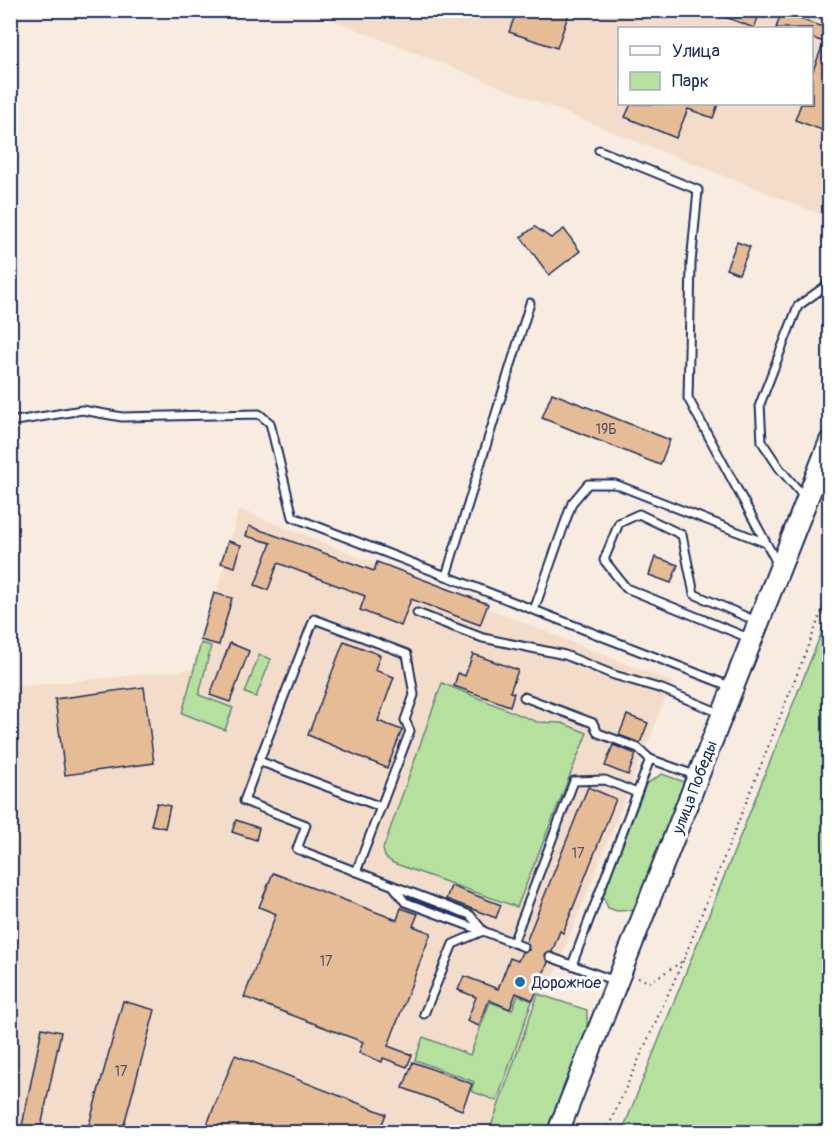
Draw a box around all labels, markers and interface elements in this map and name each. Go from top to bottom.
legend [618,27,813,105]
text: Улица [672,40,720,63]
text: Парк [672,70,709,93]
house number: 19Б [595,421,617,438]
street label: улица Победы [668,738,722,838]
house number: 17 [572,845,585,862]
house number: 17 [320,953,333,970]
place label: Дорожное [531,973,601,993]
marker: Дорожное [513,975,527,989]
house number: 17 [115,1063,128,1080]

